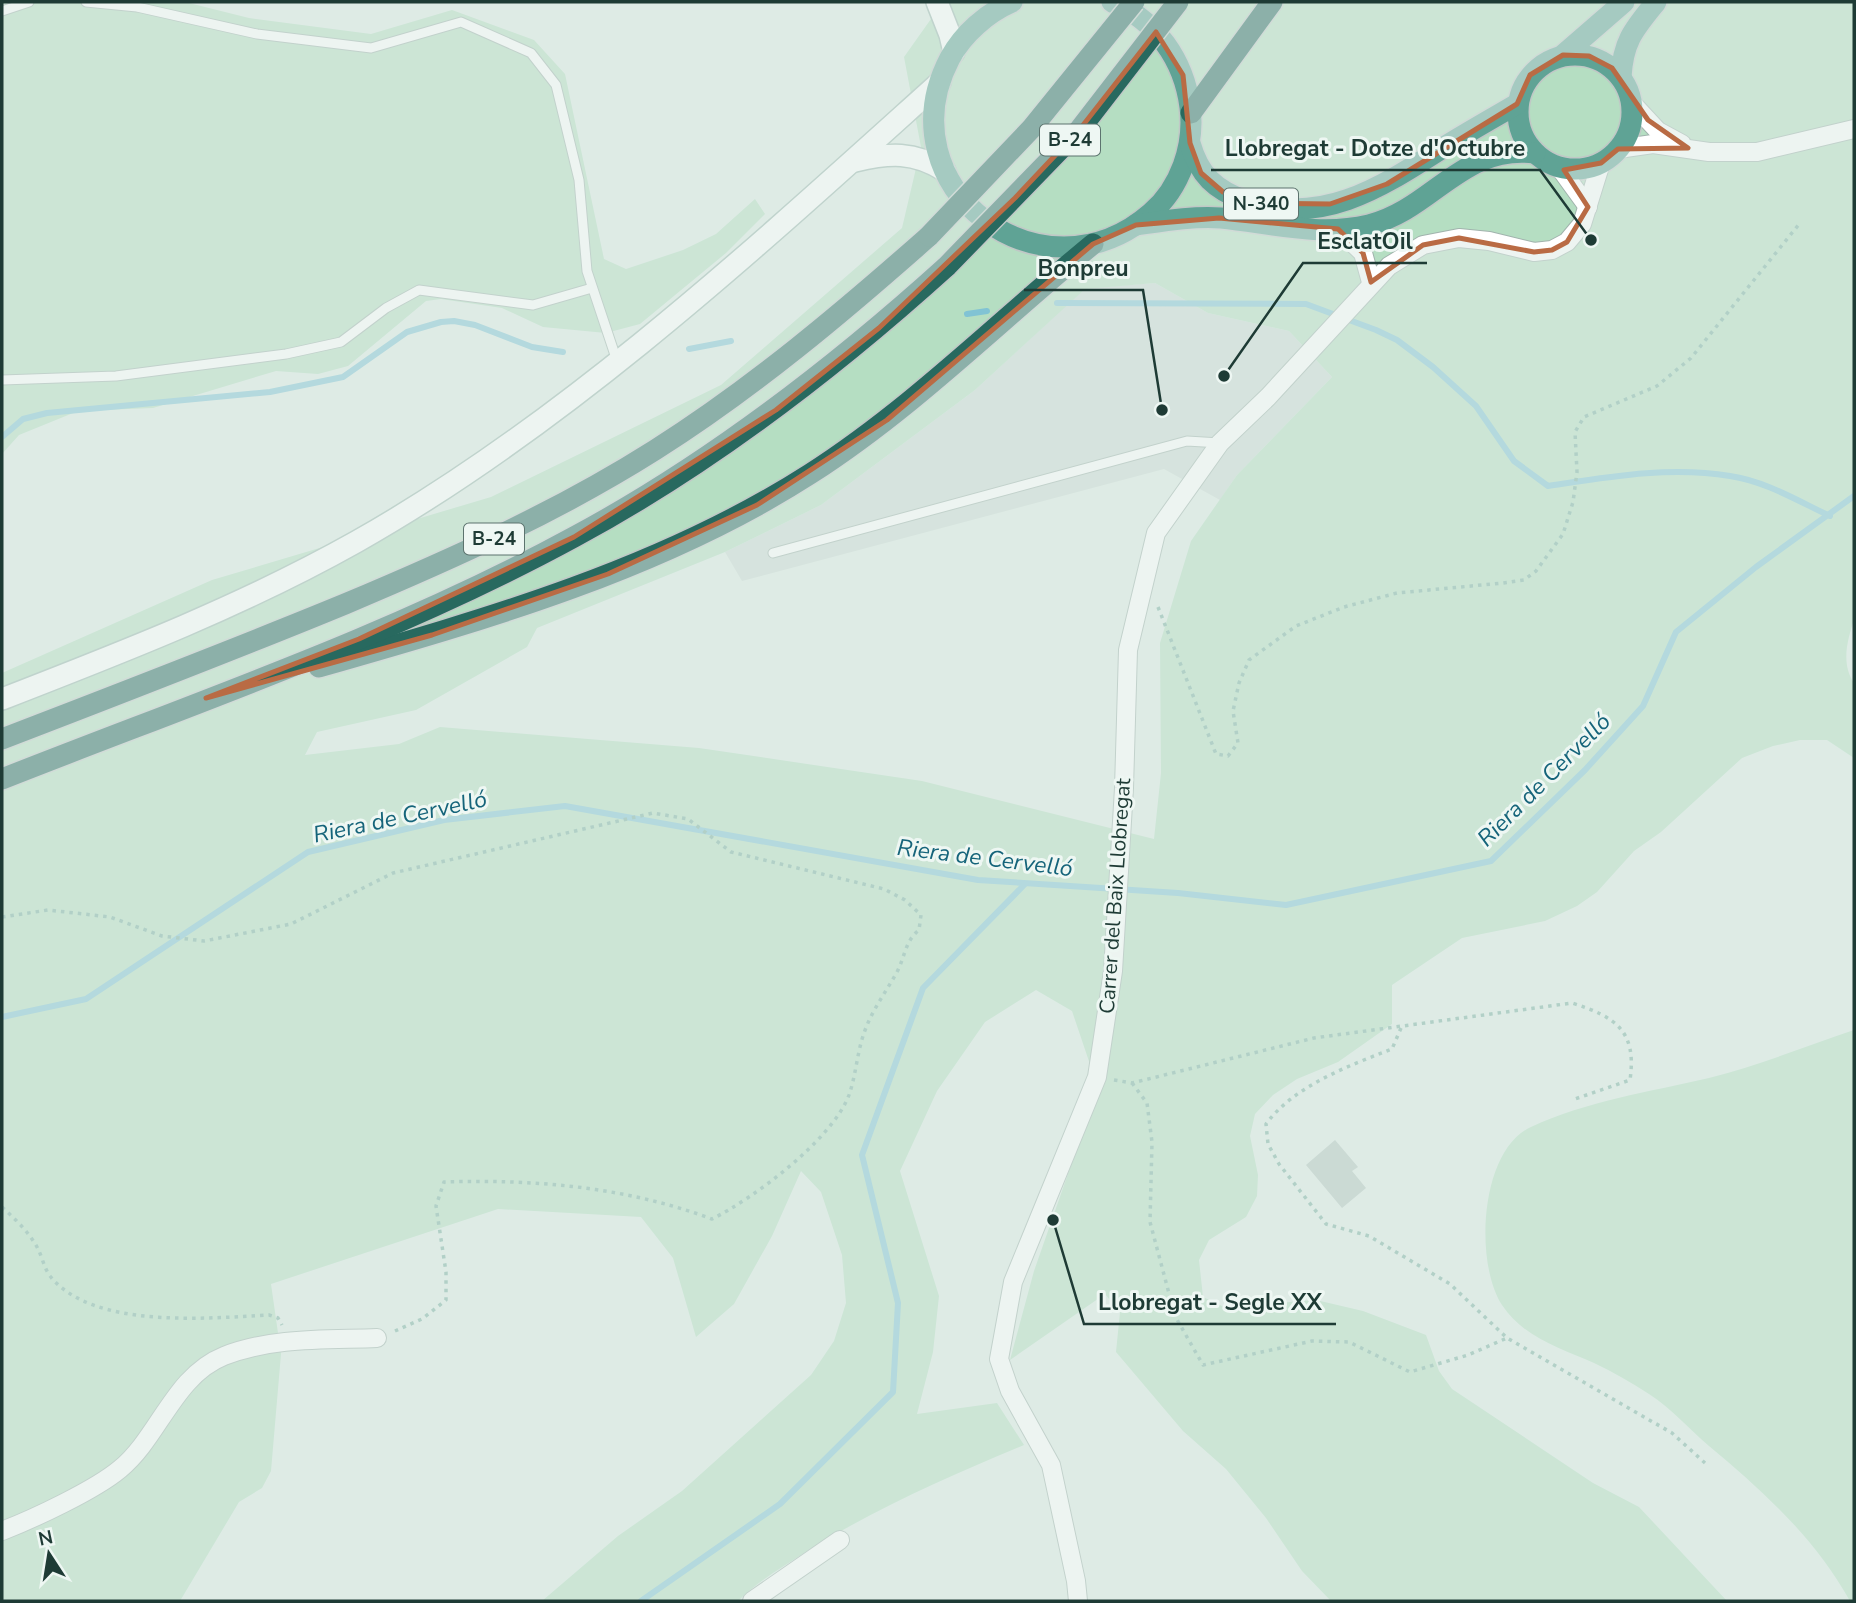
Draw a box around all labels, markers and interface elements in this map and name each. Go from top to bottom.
road number: B-24 [1040,124,1100,156]
callout: Llobregat - Dotze d'Octubre [1211,126,1540,170]
text: Llobregat - Dotze d'Octubre [1225,133,1525,164]
road number: N-340 [1224,188,1298,220]
callout: EsclatOil [1303,219,1427,263]
text: EsclatOil [1317,226,1414,257]
callout: Bonpreu [1024,246,1143,290]
text: Bonpreu [1038,253,1128,284]
road number: B-24 [464,524,524,554]
water label: Riera de Cervelló [1471,707,1617,853]
street label: Carrer del Baix Llobregat [1093,777,1137,1015]
water label: Riera de Cervelló [310,783,490,851]
water label: Riera de Cervelló [895,832,1075,884]
callout: Llobregat - Segle XX [1084,1280,1336,1324]
text: Llobregat - Segle XX [1098,1287,1322,1318]
north arrow [14,1519,84,1589]
text: N [36,1524,55,1553]

